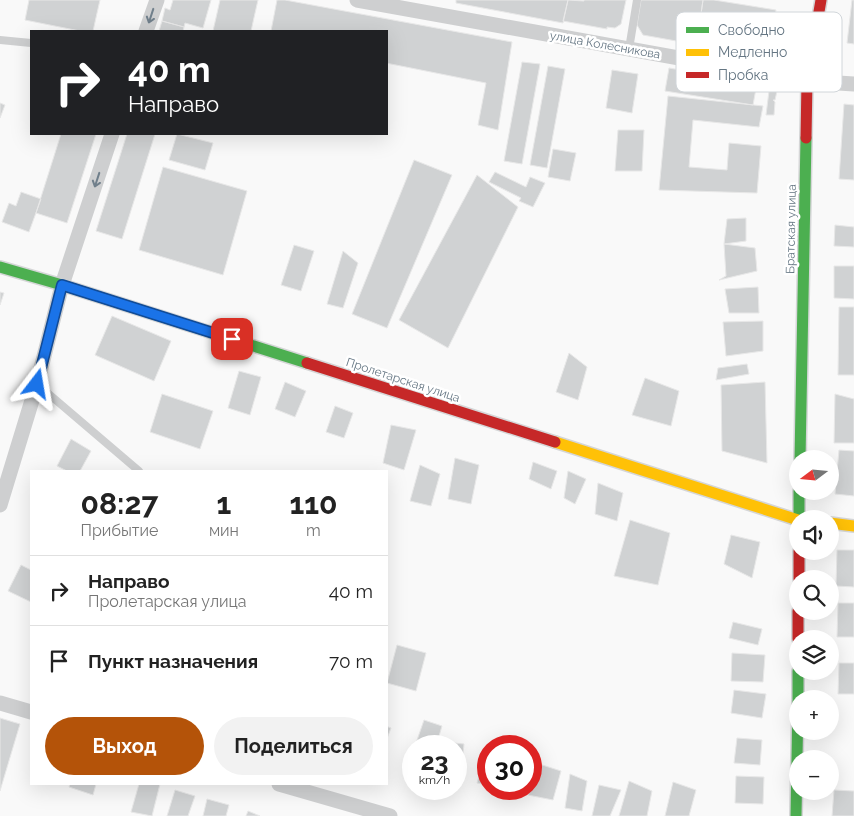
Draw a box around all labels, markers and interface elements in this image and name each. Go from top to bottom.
one-way arrow [146,7,156,23]
legend [676,12,842,92]
text: Свободно [718,22,785,38]
street label: улица Колесникова [549,28,661,62]
text: Медленно [718,44,787,60]
text: 40 m [128,49,210,90]
icon: right [45,50,110,115]
text: Пробка [718,67,768,83]
text: Направо [128,91,219,117]
one-way arrow [92,172,101,187]
street label: Братская улица [783,184,799,274]
pin [211,318,253,360]
icon: arrive [218,325,246,353]
street label: Пролетарская улица [344,355,462,405]
position arrow [10,357,62,409]
north arrow [789,450,839,500]
map controls [789,450,839,800]
text: 08:27 [81,486,158,521]
text: 1 [216,486,231,521]
text: 110 [289,486,337,521]
button: sound [789,510,839,560]
text: Прибытие [80,521,158,540]
text: мин [209,521,239,540]
text: m [306,521,321,540]
text: Направо [88,570,169,592]
button: search [789,570,839,620]
icon: right [45,577,73,605]
text: 40 m [329,580,373,602]
text: Пролетарская улица [88,592,246,611]
button: layers [789,630,839,680]
icon: arrive [45,647,73,675]
text: Пункт назначения [88,650,258,672]
text: 70 m [329,650,373,672]
button: + [789,690,839,740]
button: Выход [45,717,204,775]
button: Поделиться [214,717,373,775]
speed limit sign: 30 [477,735,542,800]
text: 23 [420,746,449,776]
button: − [789,750,839,800]
text: km/h [419,773,450,787]

